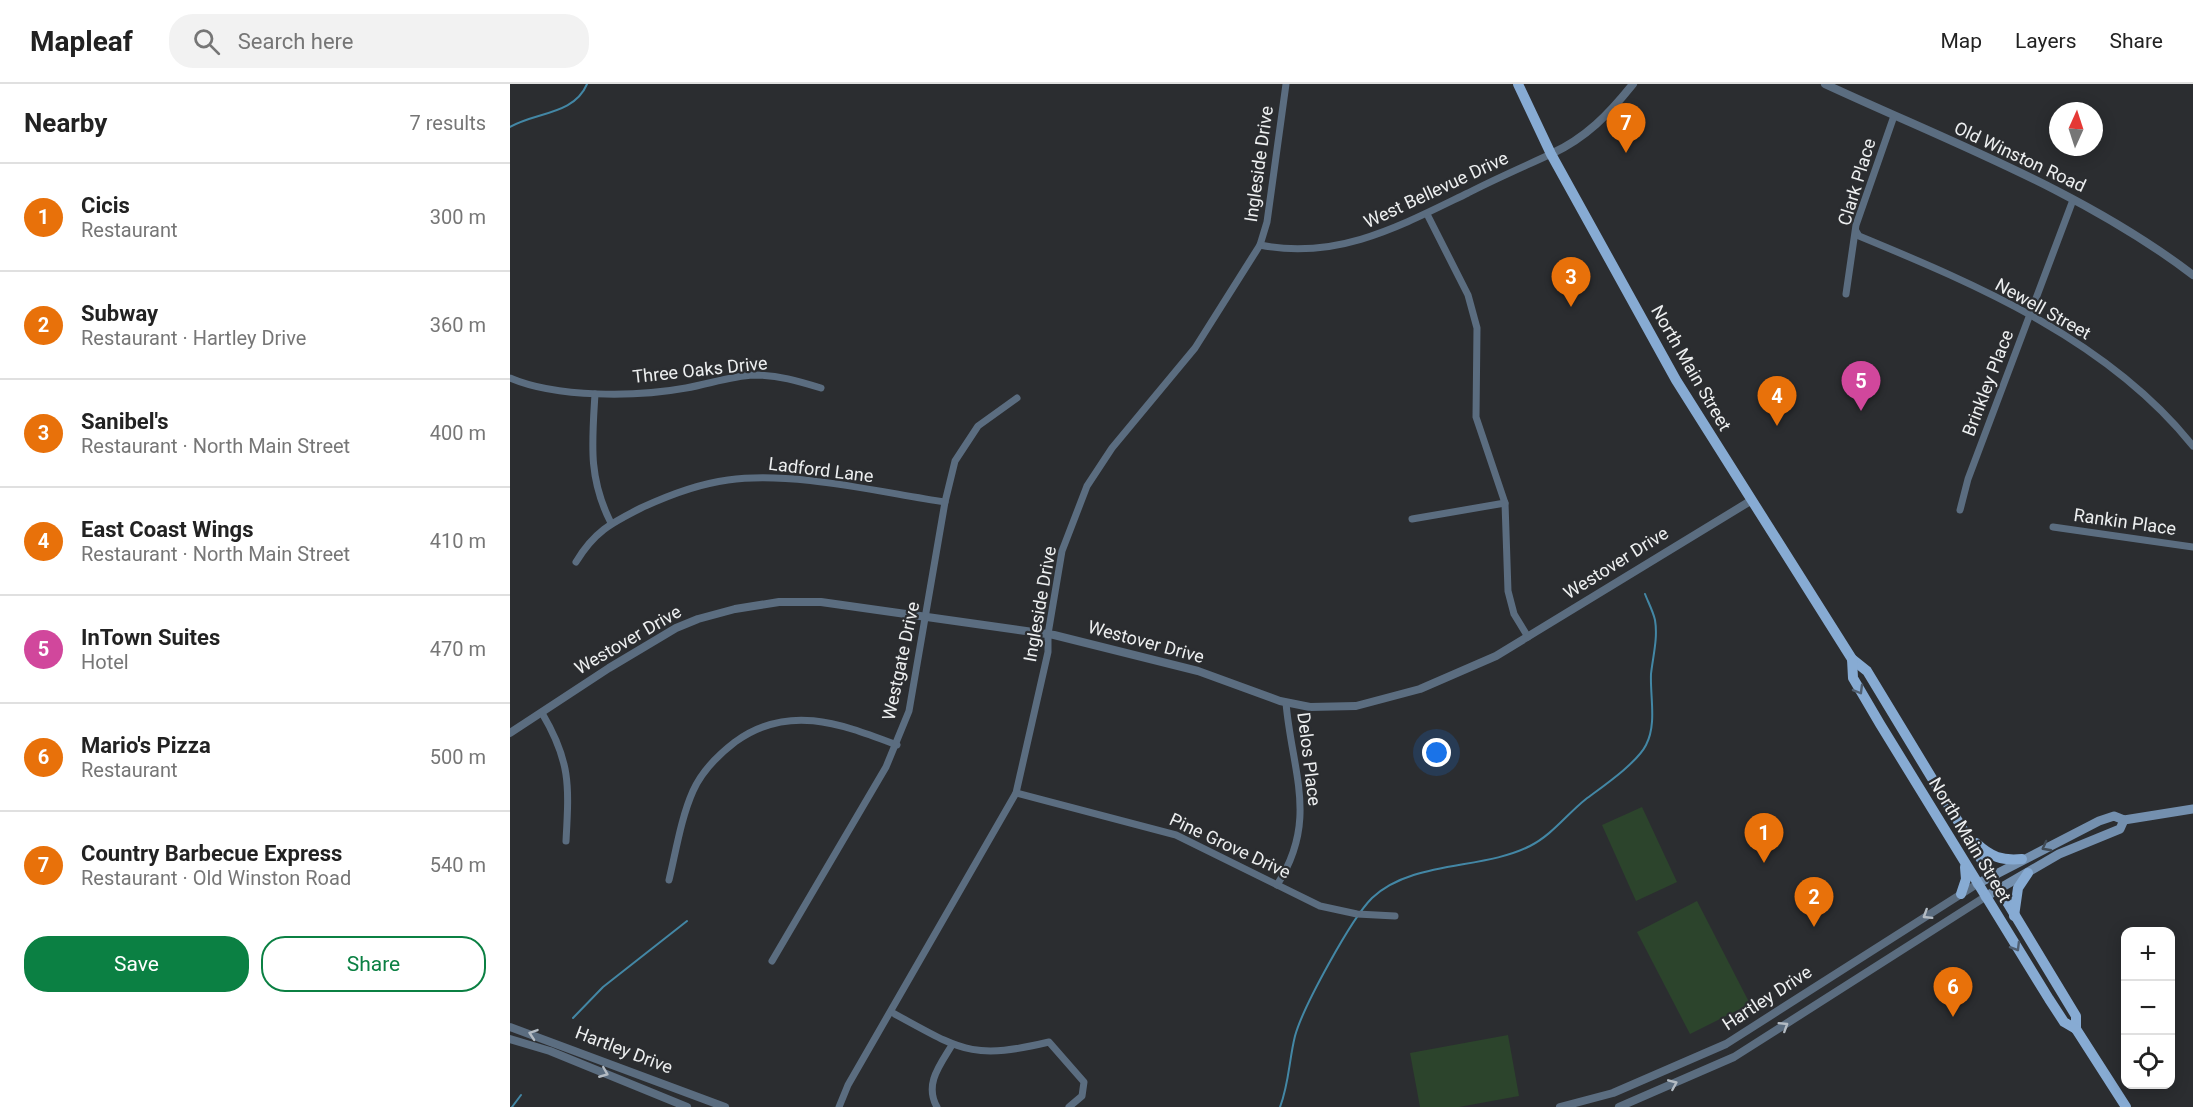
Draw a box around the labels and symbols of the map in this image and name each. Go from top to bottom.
north arrow [2049,102,2103,156]
street label: Ingleside Drive [1240,104,1277,223]
pin: 7 [1606,104,1646,153]
street label: Old Winston Road [1951,117,2089,196]
street label: Clark Place [1833,136,1880,228]
street label: West Bellevue Drive [1360,147,1511,232]
pin: 3 [1552,258,1590,307]
street label: Newell Street [1992,274,2095,344]
street label: North Main Street [1647,301,1736,434]
street label: Brinkley Place [1958,327,2017,439]
street label: Three Oaks Drive [631,352,768,387]
pin: 5 [1842,362,1880,411]
pin: 4 [1758,376,1796,426]
street label: Ladford Lane [767,453,875,486]
street label: Rankin Place [2073,504,2178,539]
street label: Westover Drive [1559,522,1672,603]
street label: Ingleside Drive [1019,544,1060,663]
street label: Westgate Drive [878,600,923,722]
street label: Westover Drive [571,601,685,679]
street label: Westover Drive [1086,616,1207,667]
one-way arrow [1852,684,1864,694]
street label: Delos Place [1293,711,1326,807]
your location [1422,738,1451,767]
street label: North Main Street [1925,774,2016,906]
street label: Pine Grove Drive [1166,808,1294,883]
pin: 1 [1744,814,1784,863]
one-way arrow [2042,840,2052,851]
pin: 2 [1794,878,1834,927]
one-way arrow [1923,907,1934,918]
one-way arrow [2008,941,2020,951]
street label: Hartley Drive [1718,961,1815,1034]
pin: 6 [1934,968,1972,1017]
street label: Hartley Drive [573,1021,676,1078]
one-way arrow [1777,1023,1788,1034]
one-way arrow [528,1029,539,1041]
one-way arrow [598,1066,609,1078]
one-way arrow [1666,1079,1677,1091]

